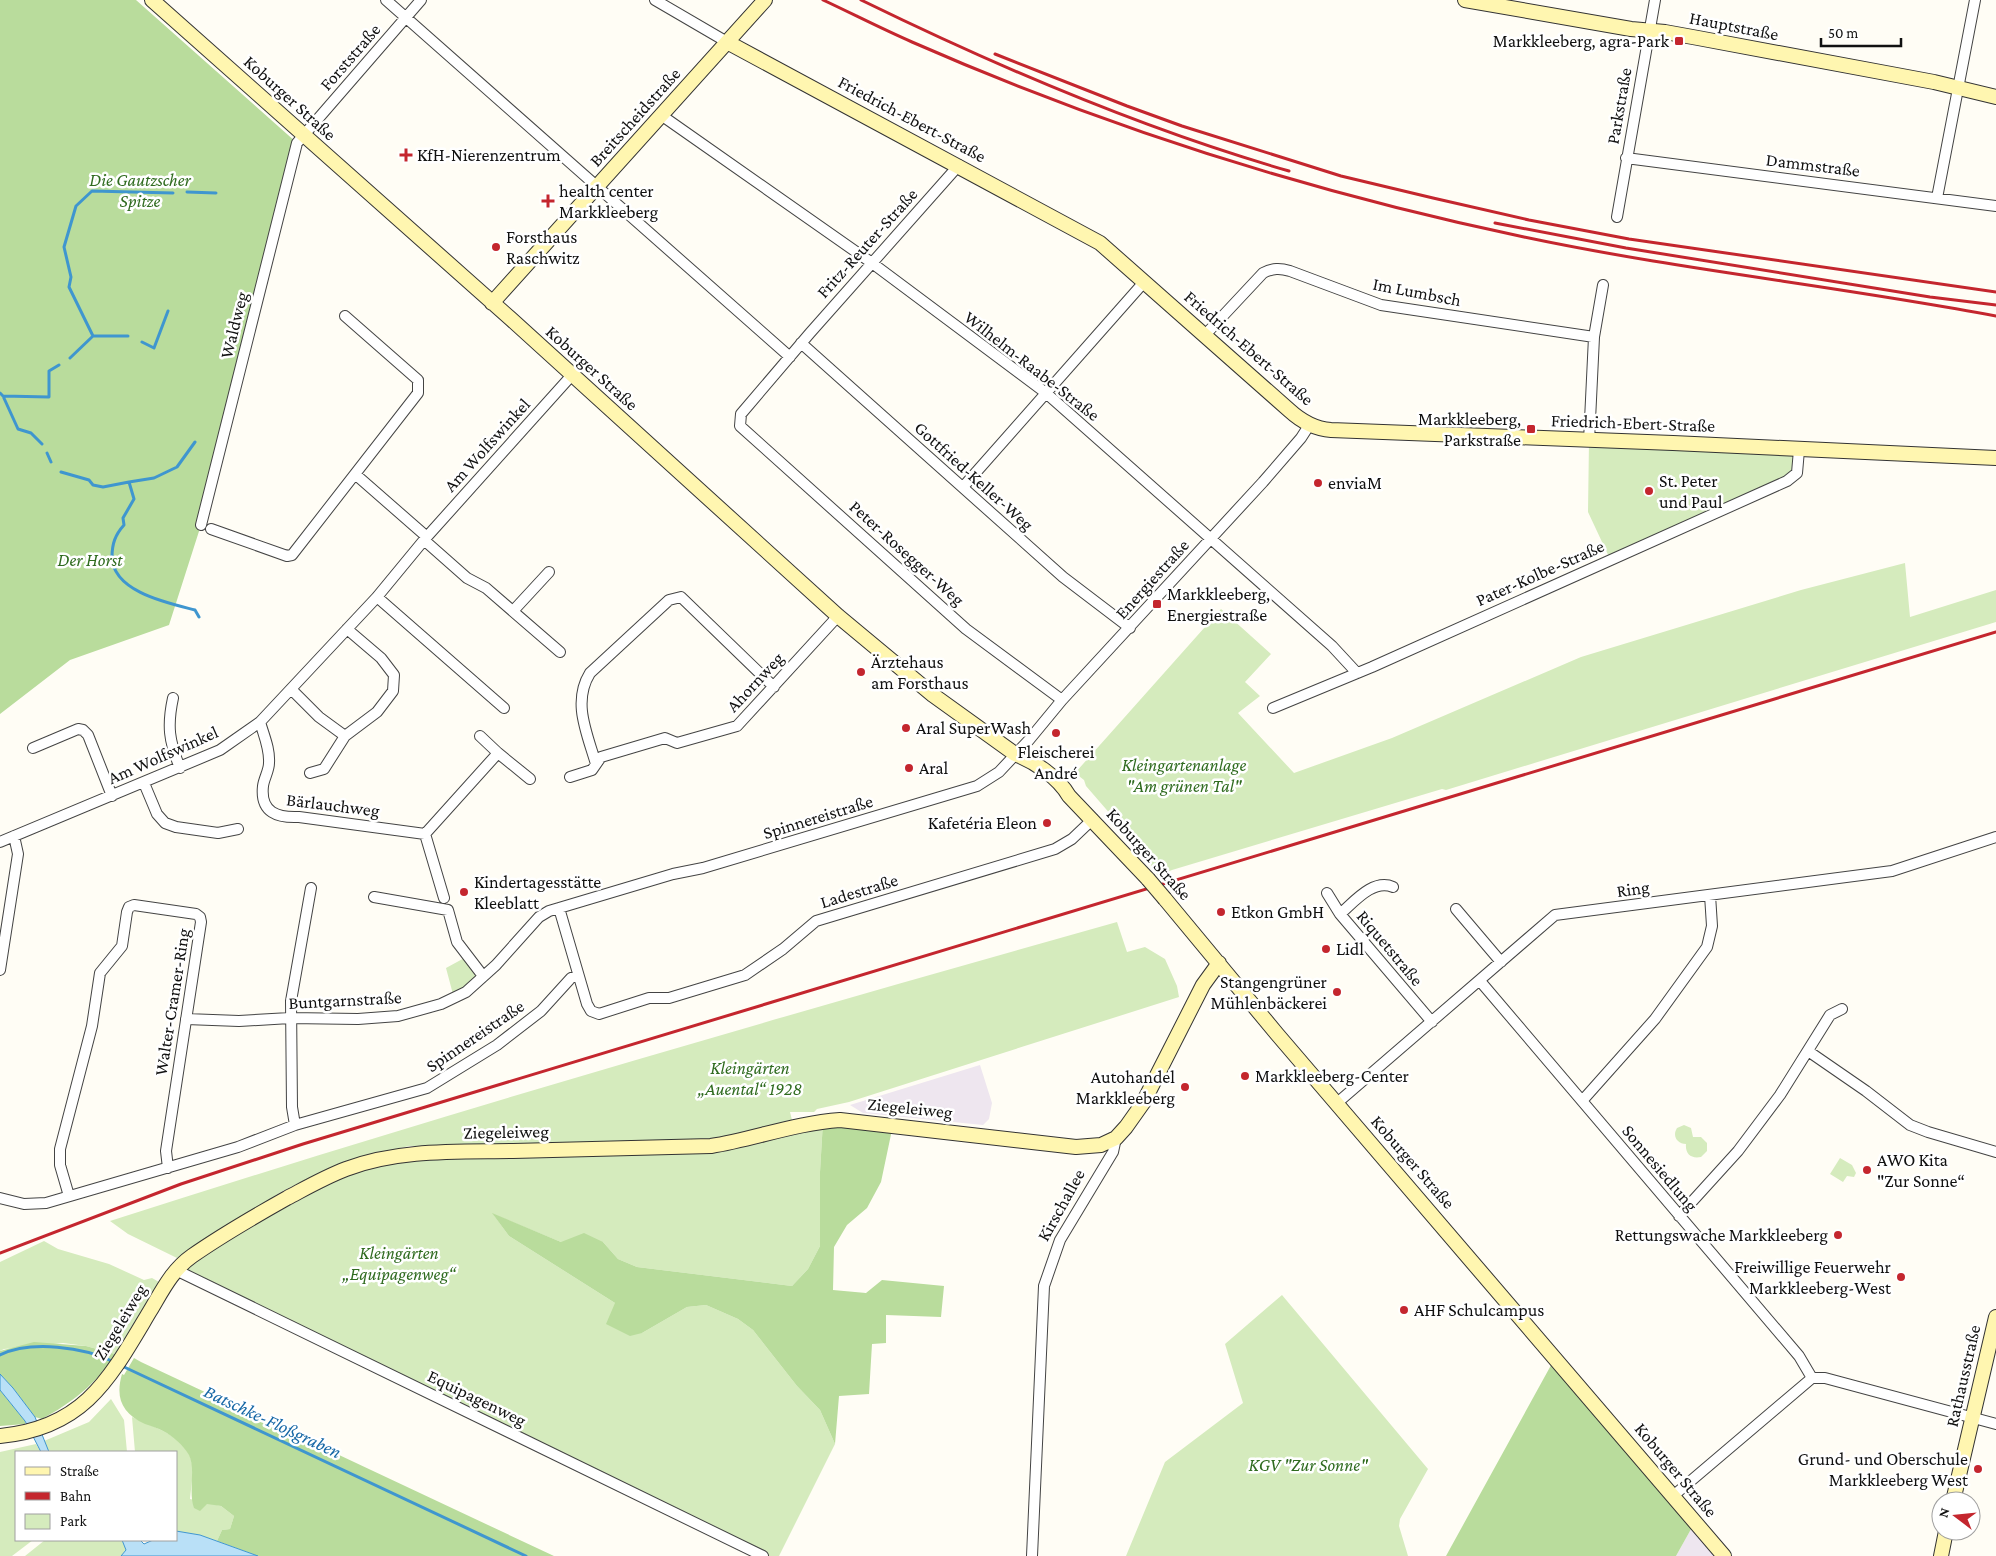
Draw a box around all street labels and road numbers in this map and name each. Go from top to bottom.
street label: Hauptstraße [1688,8,1780,44]
street label: Forststraße [316,19,384,94]
street label: Koburger Straße [240,51,340,145]
street label: Breitscheidstraße [585,63,685,170]
street label: Parkstraße [1602,66,1636,146]
street label: Friedrich-Ebert-Straße [835,72,989,166]
street label: Dammstraße [1765,149,1861,181]
street label: Fritz-Reuter-Straße [813,184,922,302]
street label: Im Lumbsch [1371,274,1463,310]
street label: Friedrich-Ebert-Straße [1180,287,1318,410]
street label: Waldweg [216,289,252,360]
street label: Wilhelm-Raabe-Straße [960,307,1104,425]
street label: Koburger Straße [542,321,642,415]
street label: Am Wolfswinkel [440,394,534,496]
street label: Friedrich-Ebert-Straße [1551,410,1716,436]
street label: Gottfried-Keller-Weg [910,417,1038,535]
street label: Peter-Rosegger-Weg [846,496,969,610]
street label: Energiestraße [1111,535,1193,623]
street label: Pater-Kolbe-Straße [1473,536,1607,610]
street label: Ahornweg [722,648,788,716]
street label: Am Wolfswinkel [105,722,221,788]
street label: Bärlauchweg [285,789,381,821]
street label: Spinnereistraße [761,791,875,843]
street label: Koburger Straße [1102,804,1196,904]
street label: Ladestraße [818,870,900,912]
street label: Ring [1615,877,1651,901]
street label: Riquetstraße [1353,906,1427,990]
street label: Walter-Cramer-Ring [150,927,194,1077]
street label: Buntgarnstraße [288,987,402,1013]
street label: Spinnereistraße [422,996,528,1076]
street label: Ziegeleiweg [866,1094,954,1122]
street label: Koburger Straße [1367,1111,1459,1213]
street label: Ziegeleiweg [463,1121,549,1143]
street label: Sonnesiedlung [1618,1121,1702,1215]
street label: Kirschallee [1033,1166,1089,1244]
street label: Ziegeleiweg [89,1280,151,1364]
street label: Rathausstraße [1942,1323,1984,1429]
street label: Equipagenweg [425,1366,530,1431]
street label: Koburger Straße [1631,1419,1721,1521]

